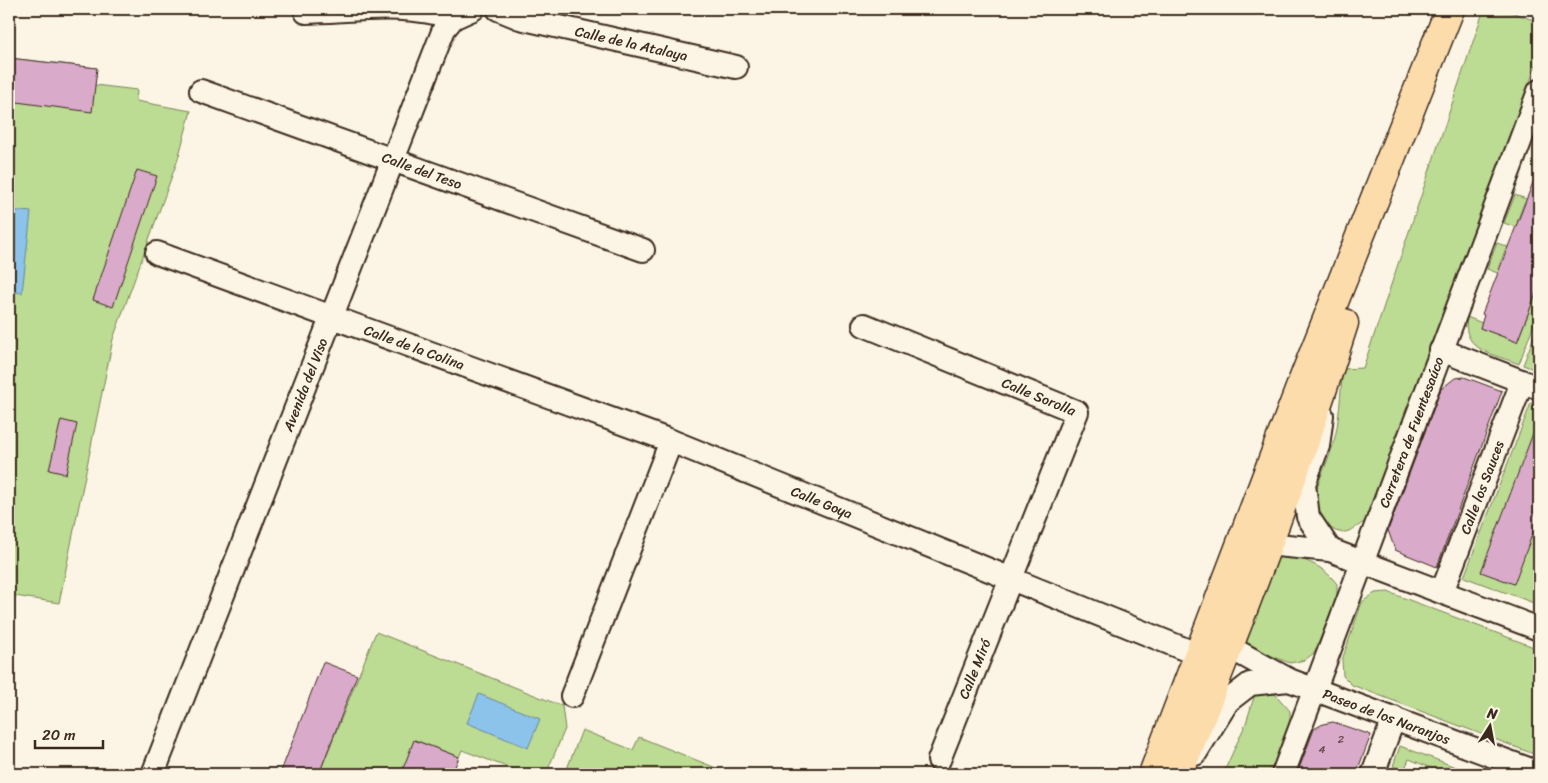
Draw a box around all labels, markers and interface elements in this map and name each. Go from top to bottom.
street label: Calle de la Atalaya [573,18,690,68]
street label: Calle del Teso [379,145,466,196]
street label: Calle de la Colina [361,317,468,377]
street label: Avenida del Viso [275,334,335,436]
street label: Carretera de Fuentesaúco [1371,353,1451,512]
street label: Calle Sorolla [998,370,1081,423]
street label: Calle los Sauces [1453,437,1511,538]
street label: Calle Goya [787,478,856,526]
street label: Calle Miró [952,634,999,703]
street label: Paseo de los Naranjos [1319,681,1454,752]
north arrow [1466,700,1516,750]
text: N [1484,700,1500,727]
scale bar [35,718,102,750]
text: 20 m [42,722,76,748]
house number: 2 [1338,730,1345,749]
house number: 4 [1319,740,1326,759]

